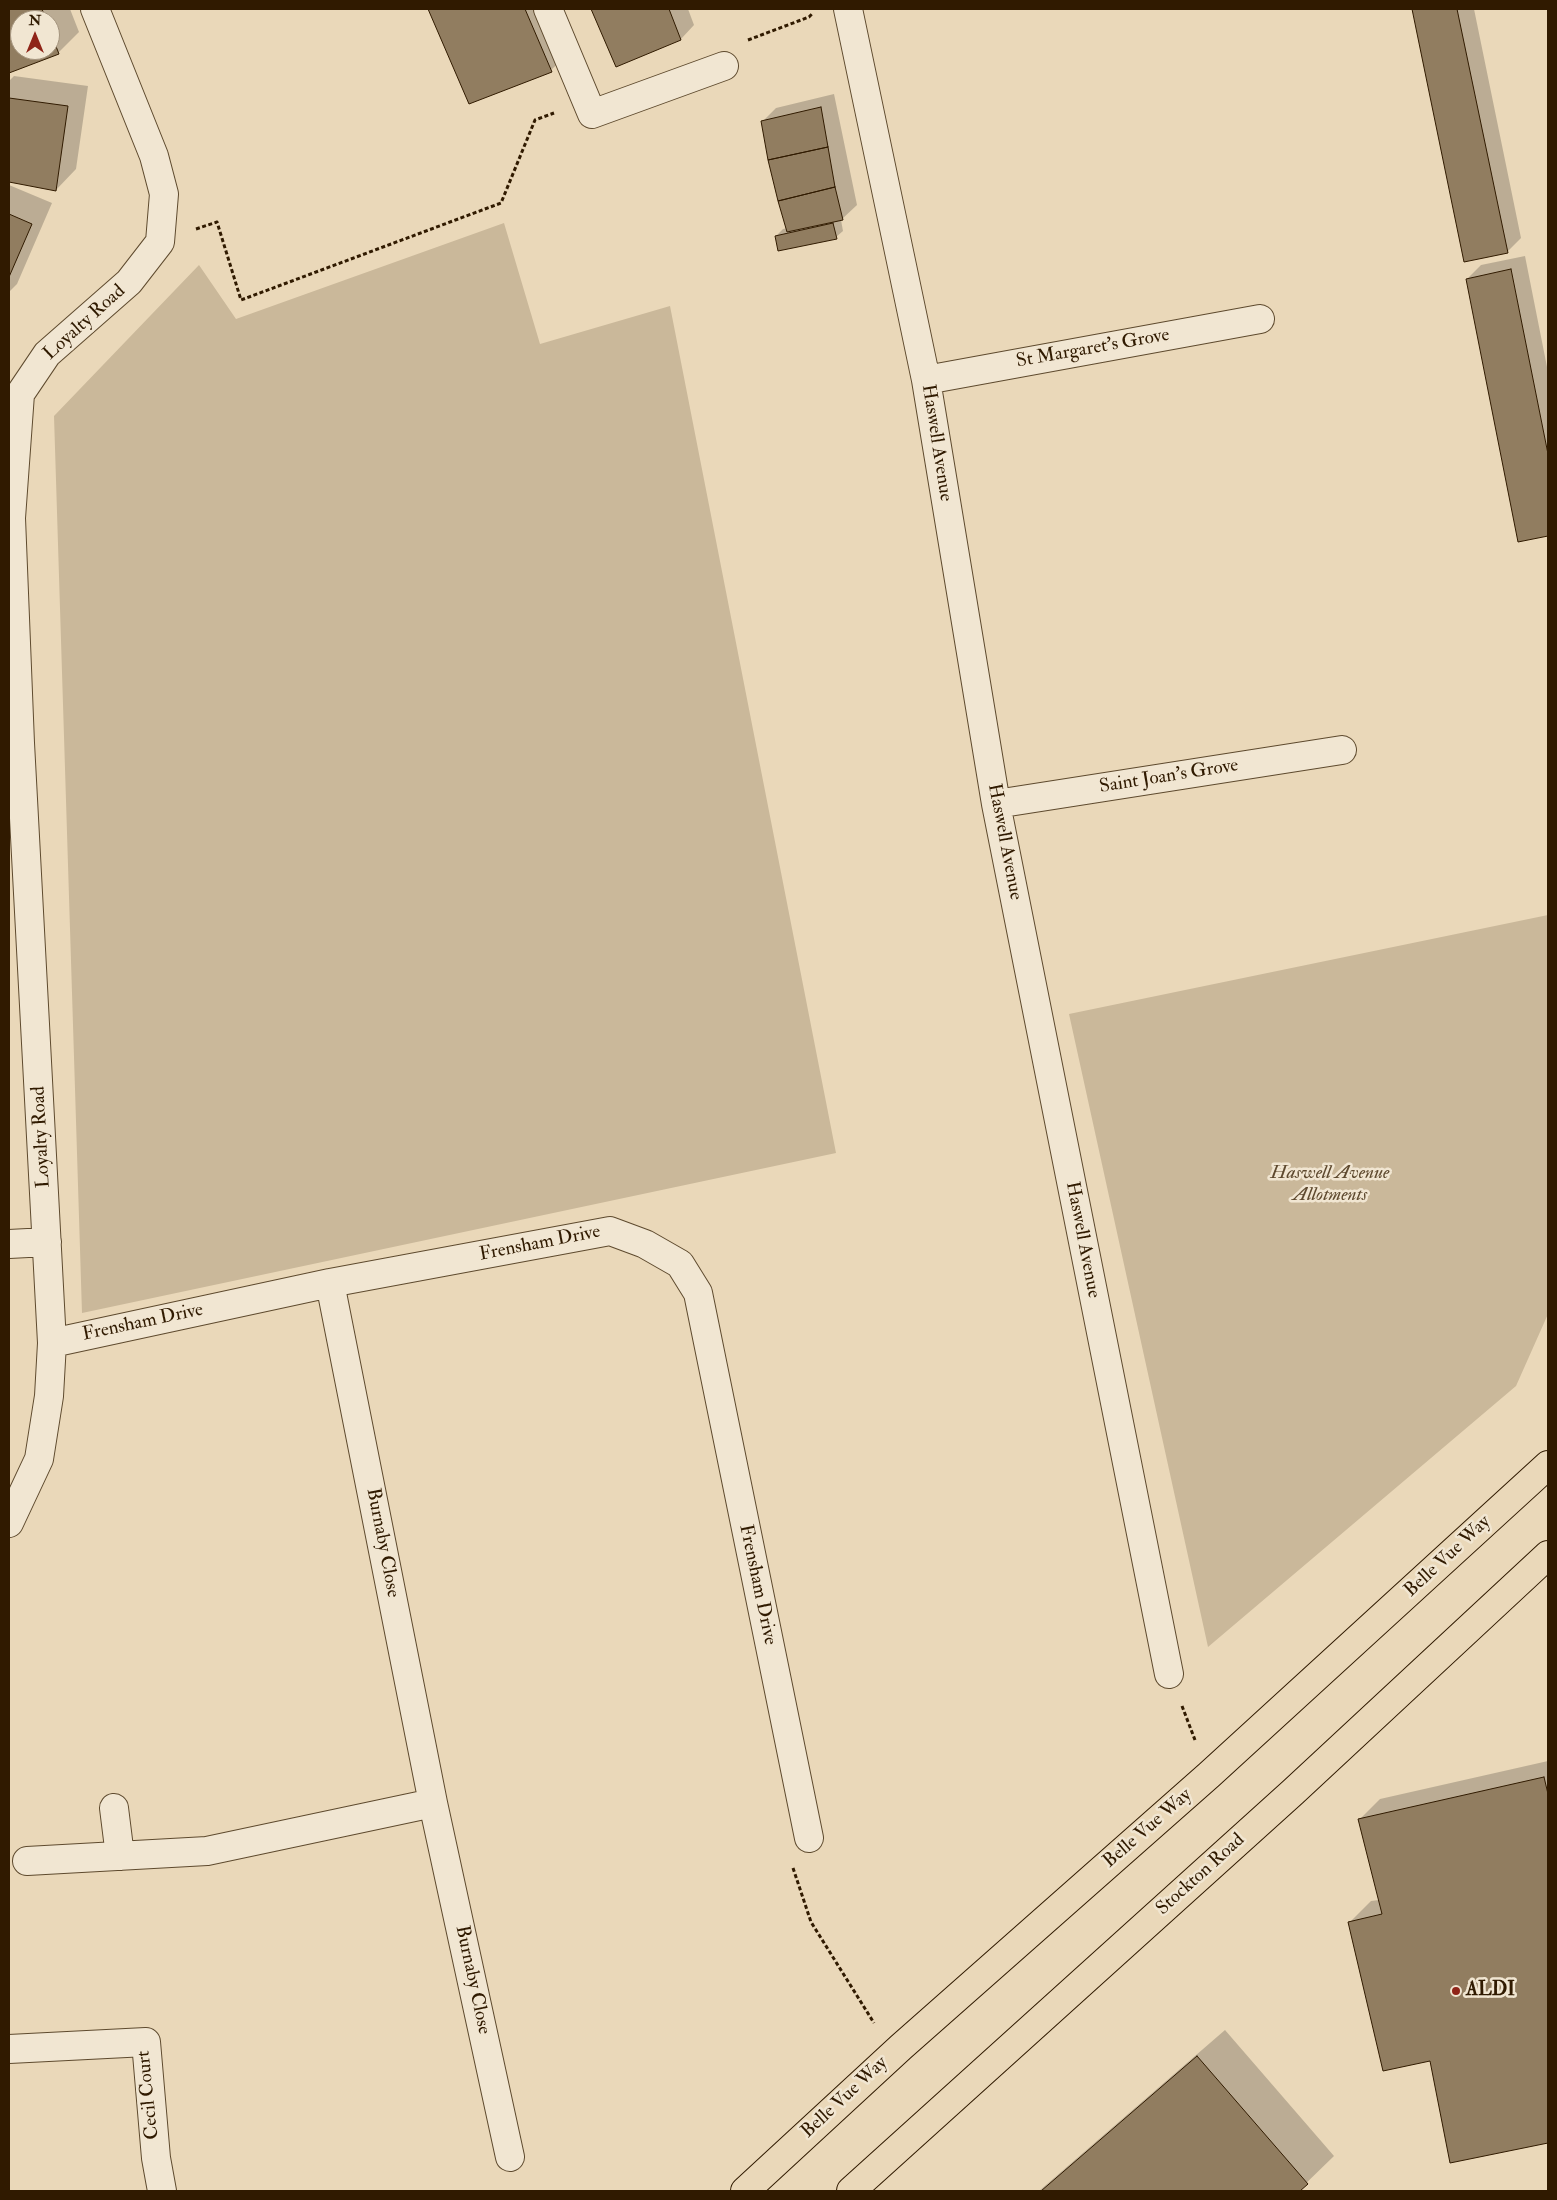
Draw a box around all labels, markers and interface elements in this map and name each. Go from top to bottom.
north arrow [10,10,60,60]
text: N [29,12,41,29]
street label: Loyalty Road [39,280,131,366]
street label: St Margaret's Grove [1015,324,1171,374]
street label: Haswell Avenue [915,383,957,503]
street label: Saint Joan's Grove [1098,755,1240,799]
street label: Haswell Avenue [982,782,1026,902]
street label: Loyalty Road [28,1085,56,1189]
park label: Haswell Avenue Allotments [1271,1163,1389,1207]
street label: Haswell Avenue [1060,1180,1104,1300]
street label: Frensham Drive [478,1221,602,1267]
street label: Frensham Drive [81,1299,205,1347]
street label: Burnaby Close [360,1486,404,1600]
street label: Belle Vue Way [1400,1511,1496,1603]
street label: Frensham Drive [733,1523,781,1647]
street label: Belle Vue Way [1099,1784,1197,1874]
street label: Stockton Road [1152,1829,1250,1921]
street label: Burnaby Close [449,1923,495,2037]
place label: ALDI [1466,1980,1515,2002]
marker: ALDI [1450,1985,1462,1997]
street label: Cecil Court [133,2049,165,2141]
street label: Belle Vue Way [797,2052,893,2144]

